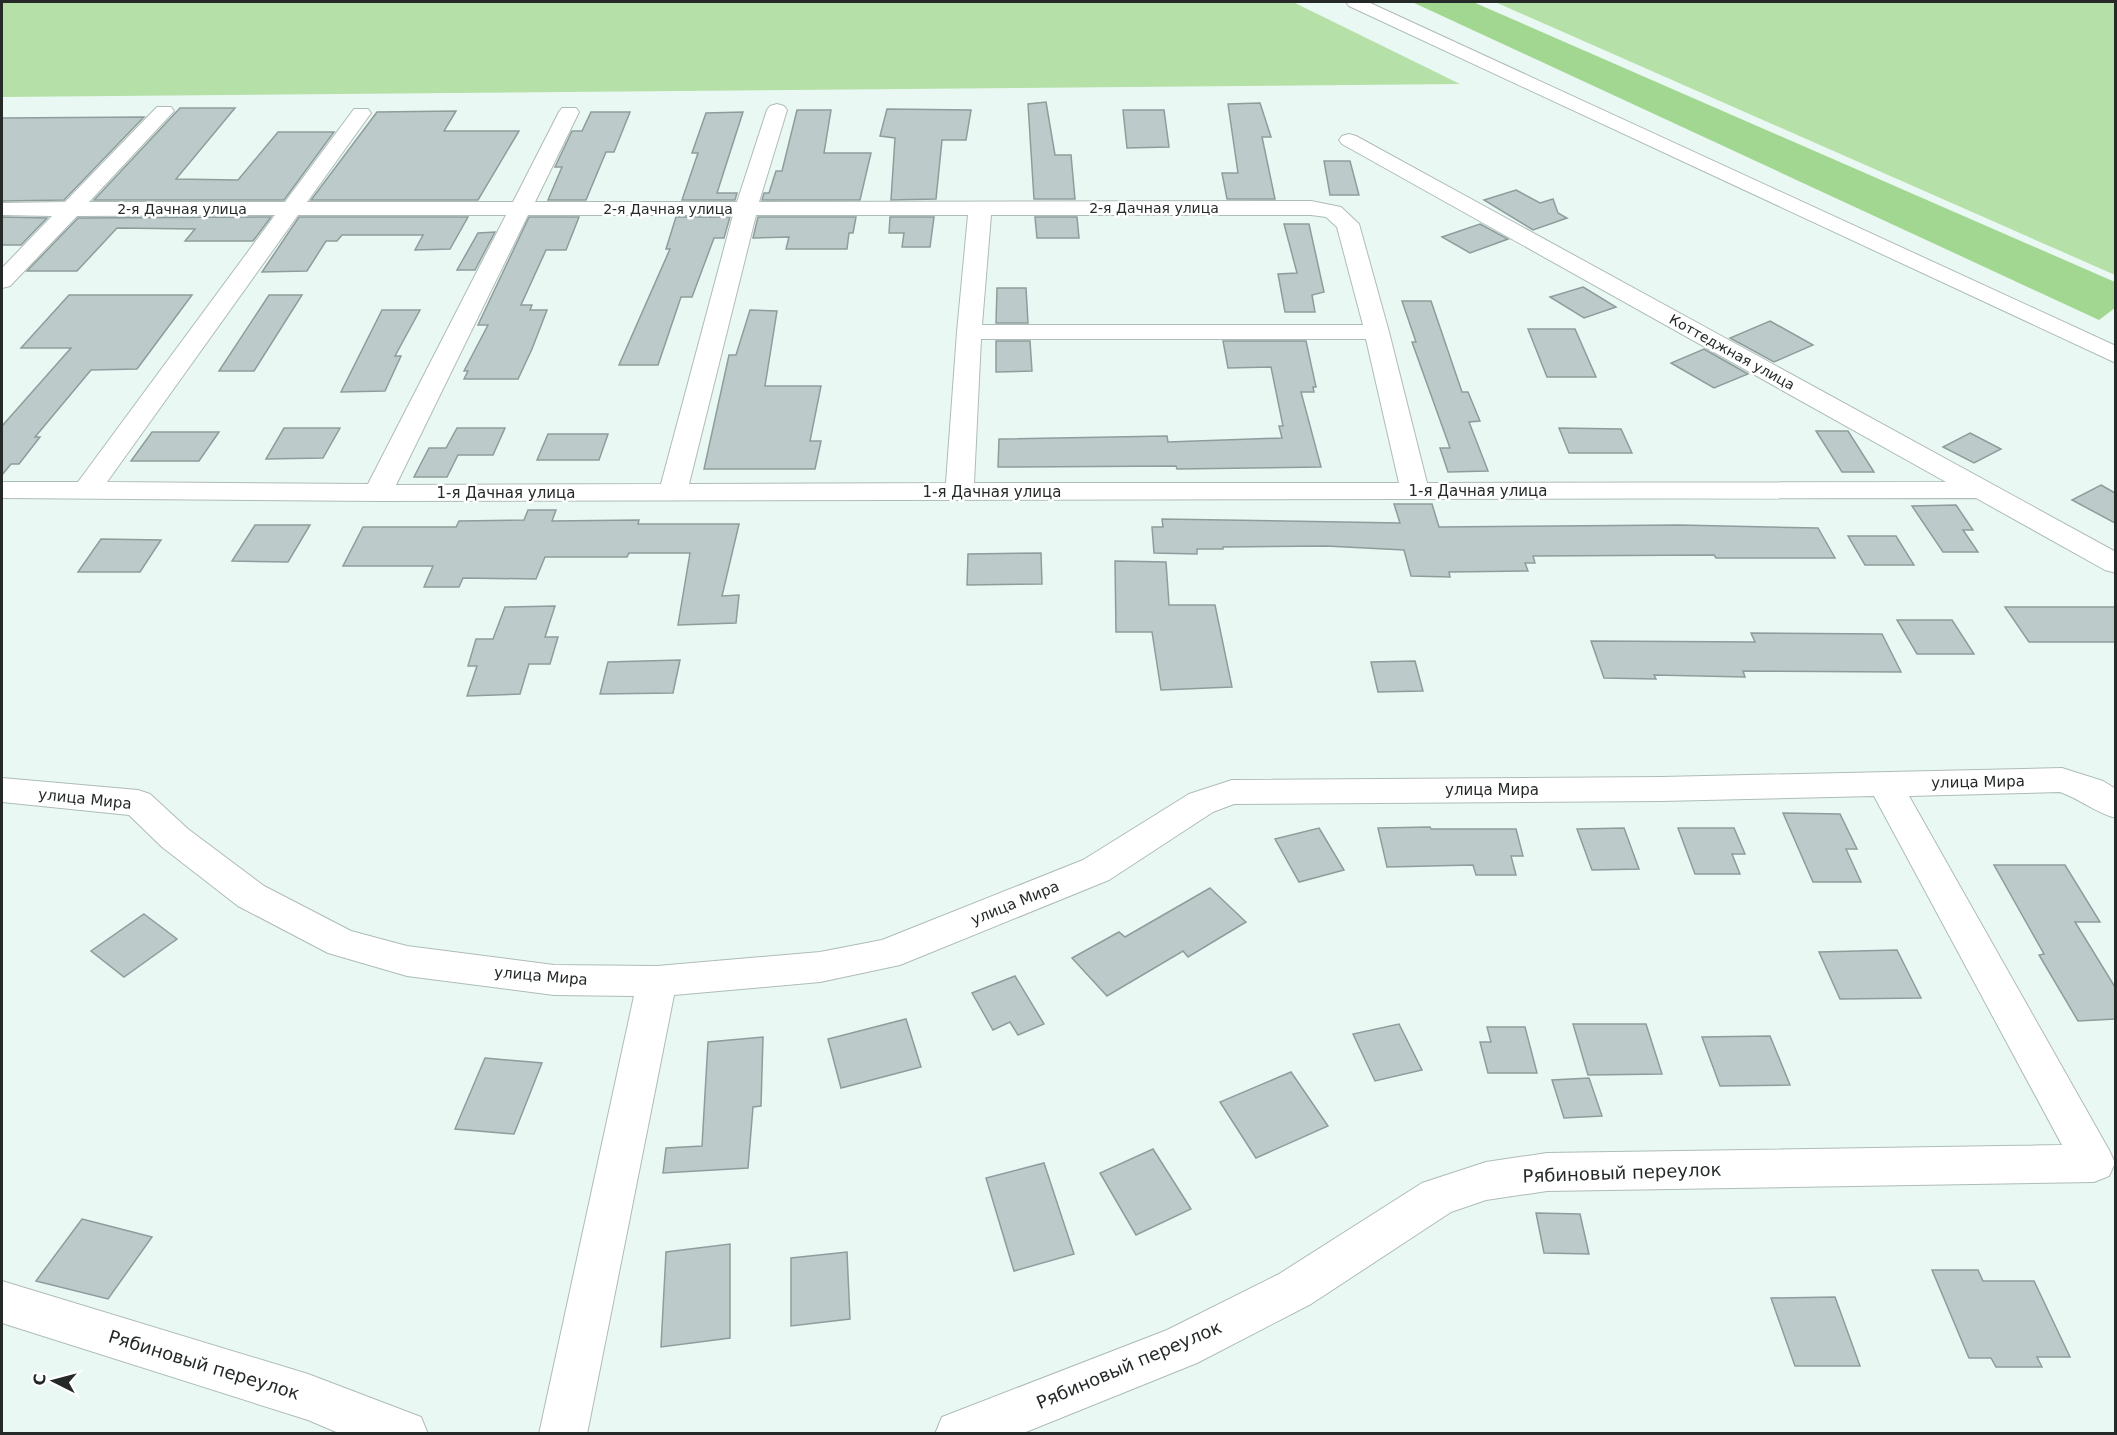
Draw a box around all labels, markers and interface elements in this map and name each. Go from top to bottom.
street label: 2-я Дачная улица [1089,200,1219,216]
street label: 2-я Дачная улица [117,201,247,217]
street label: 2-я Дачная улица [603,201,733,217]
street label: Коттеджная улица [1667,311,1797,393]
street label: 1-я Дачная улица [1409,482,1547,500]
street label: 1-я Дачная улица [923,483,1061,501]
street label: 1-я Дачная улица [437,484,575,502]
street label: улица Мира [1931,772,2025,792]
street label: улица Мира [1445,781,1539,799]
street label: улица Мира [37,785,133,813]
street label: улица Мира [968,877,1062,929]
street label: улица Мира [493,963,589,989]
street label: Рябиновый переулок [1522,1159,1722,1186]
street label: Рябиновый переулок [1033,1316,1225,1413]
street label: Рябиновый переулок [106,1325,302,1404]
north arrow [24,1351,84,1411]
text: С [30,1373,50,1386]

